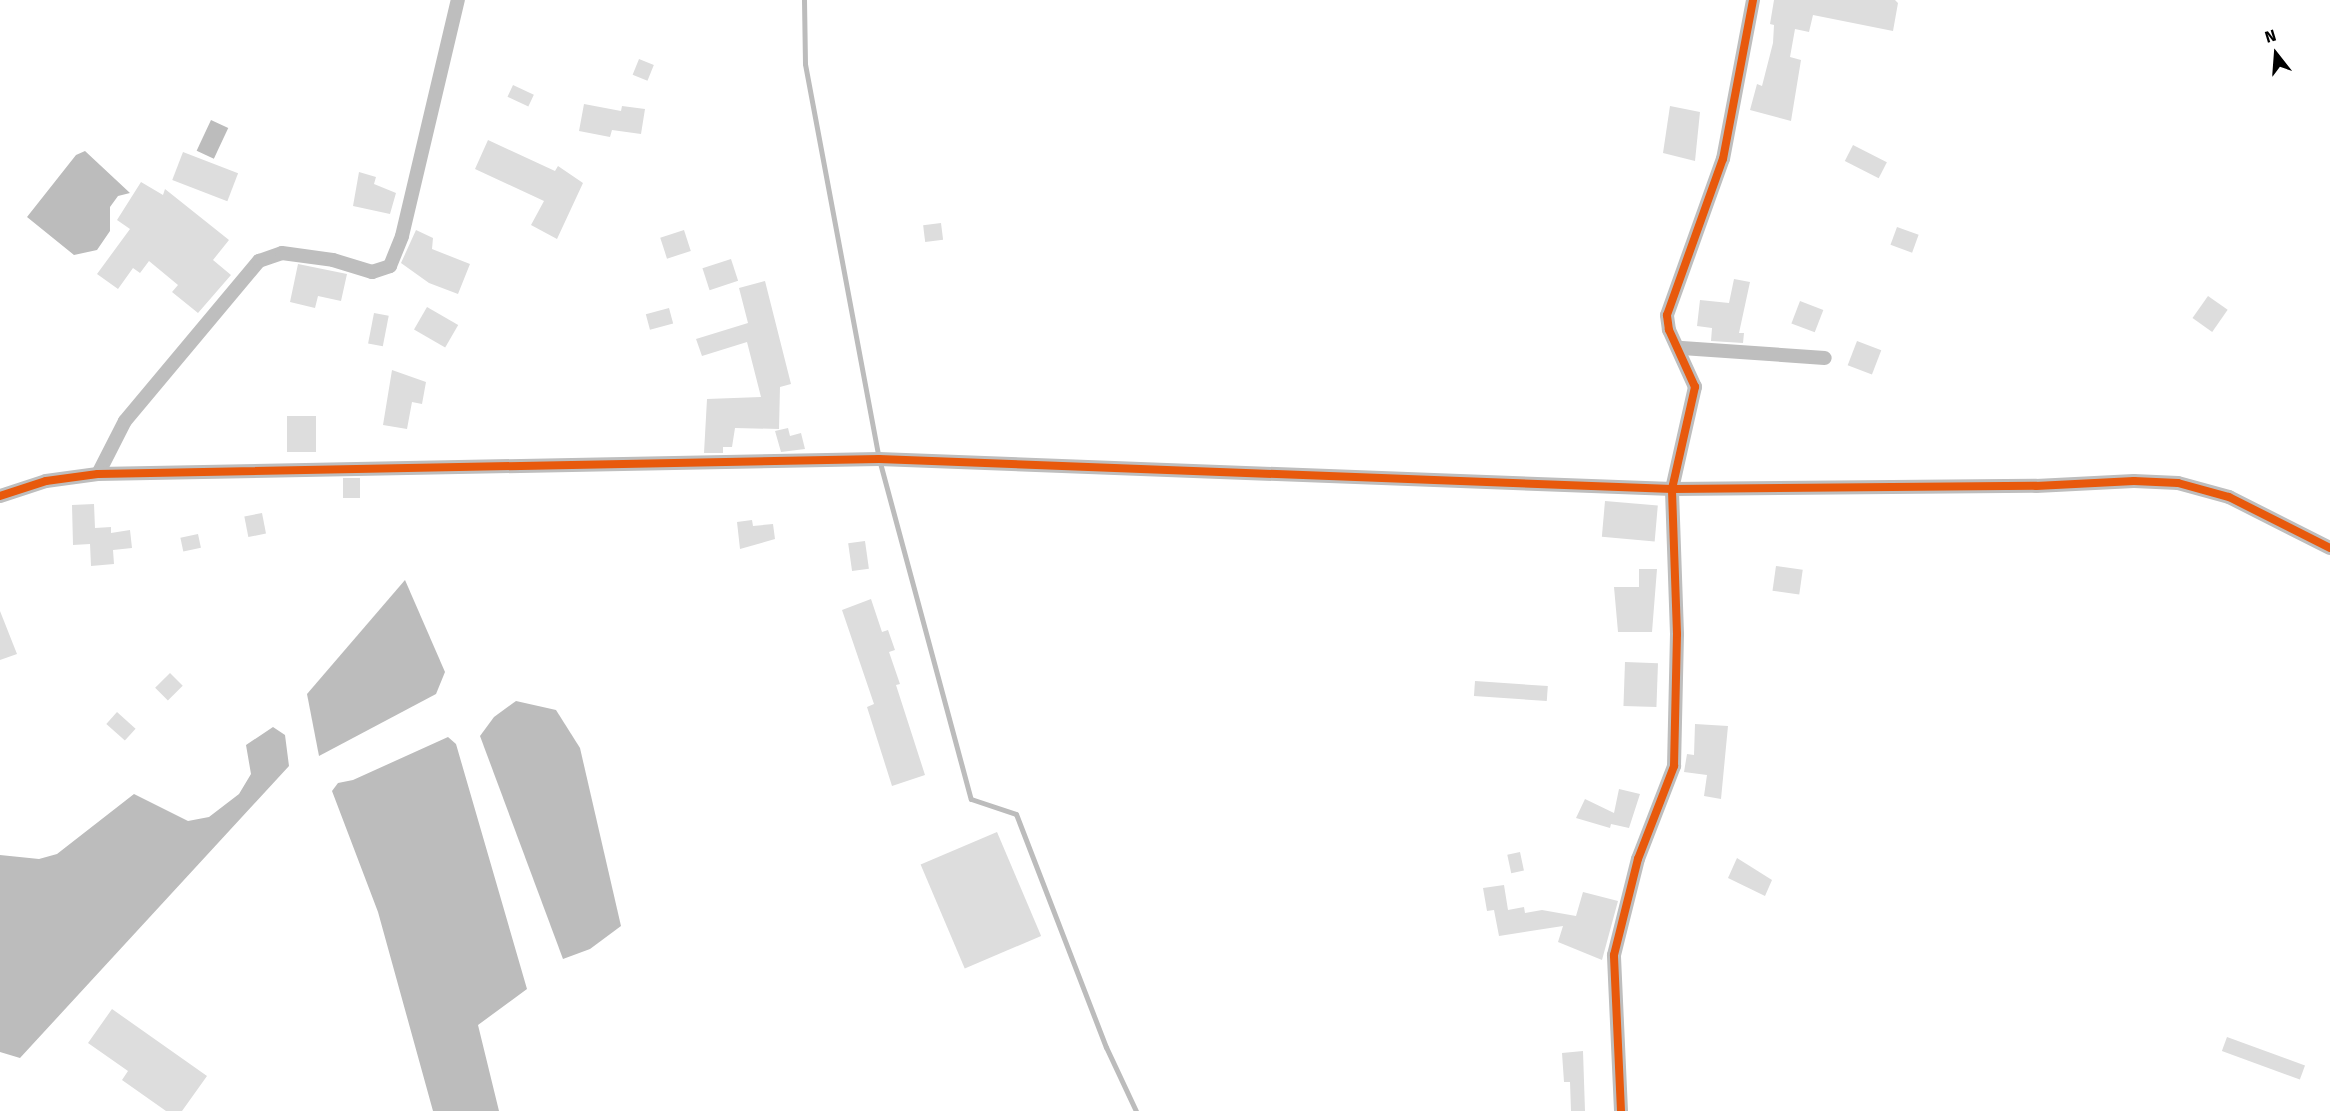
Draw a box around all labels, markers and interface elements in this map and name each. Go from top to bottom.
north arrow [2246,24,2306,84]
text: N [2263,26,2278,47]

